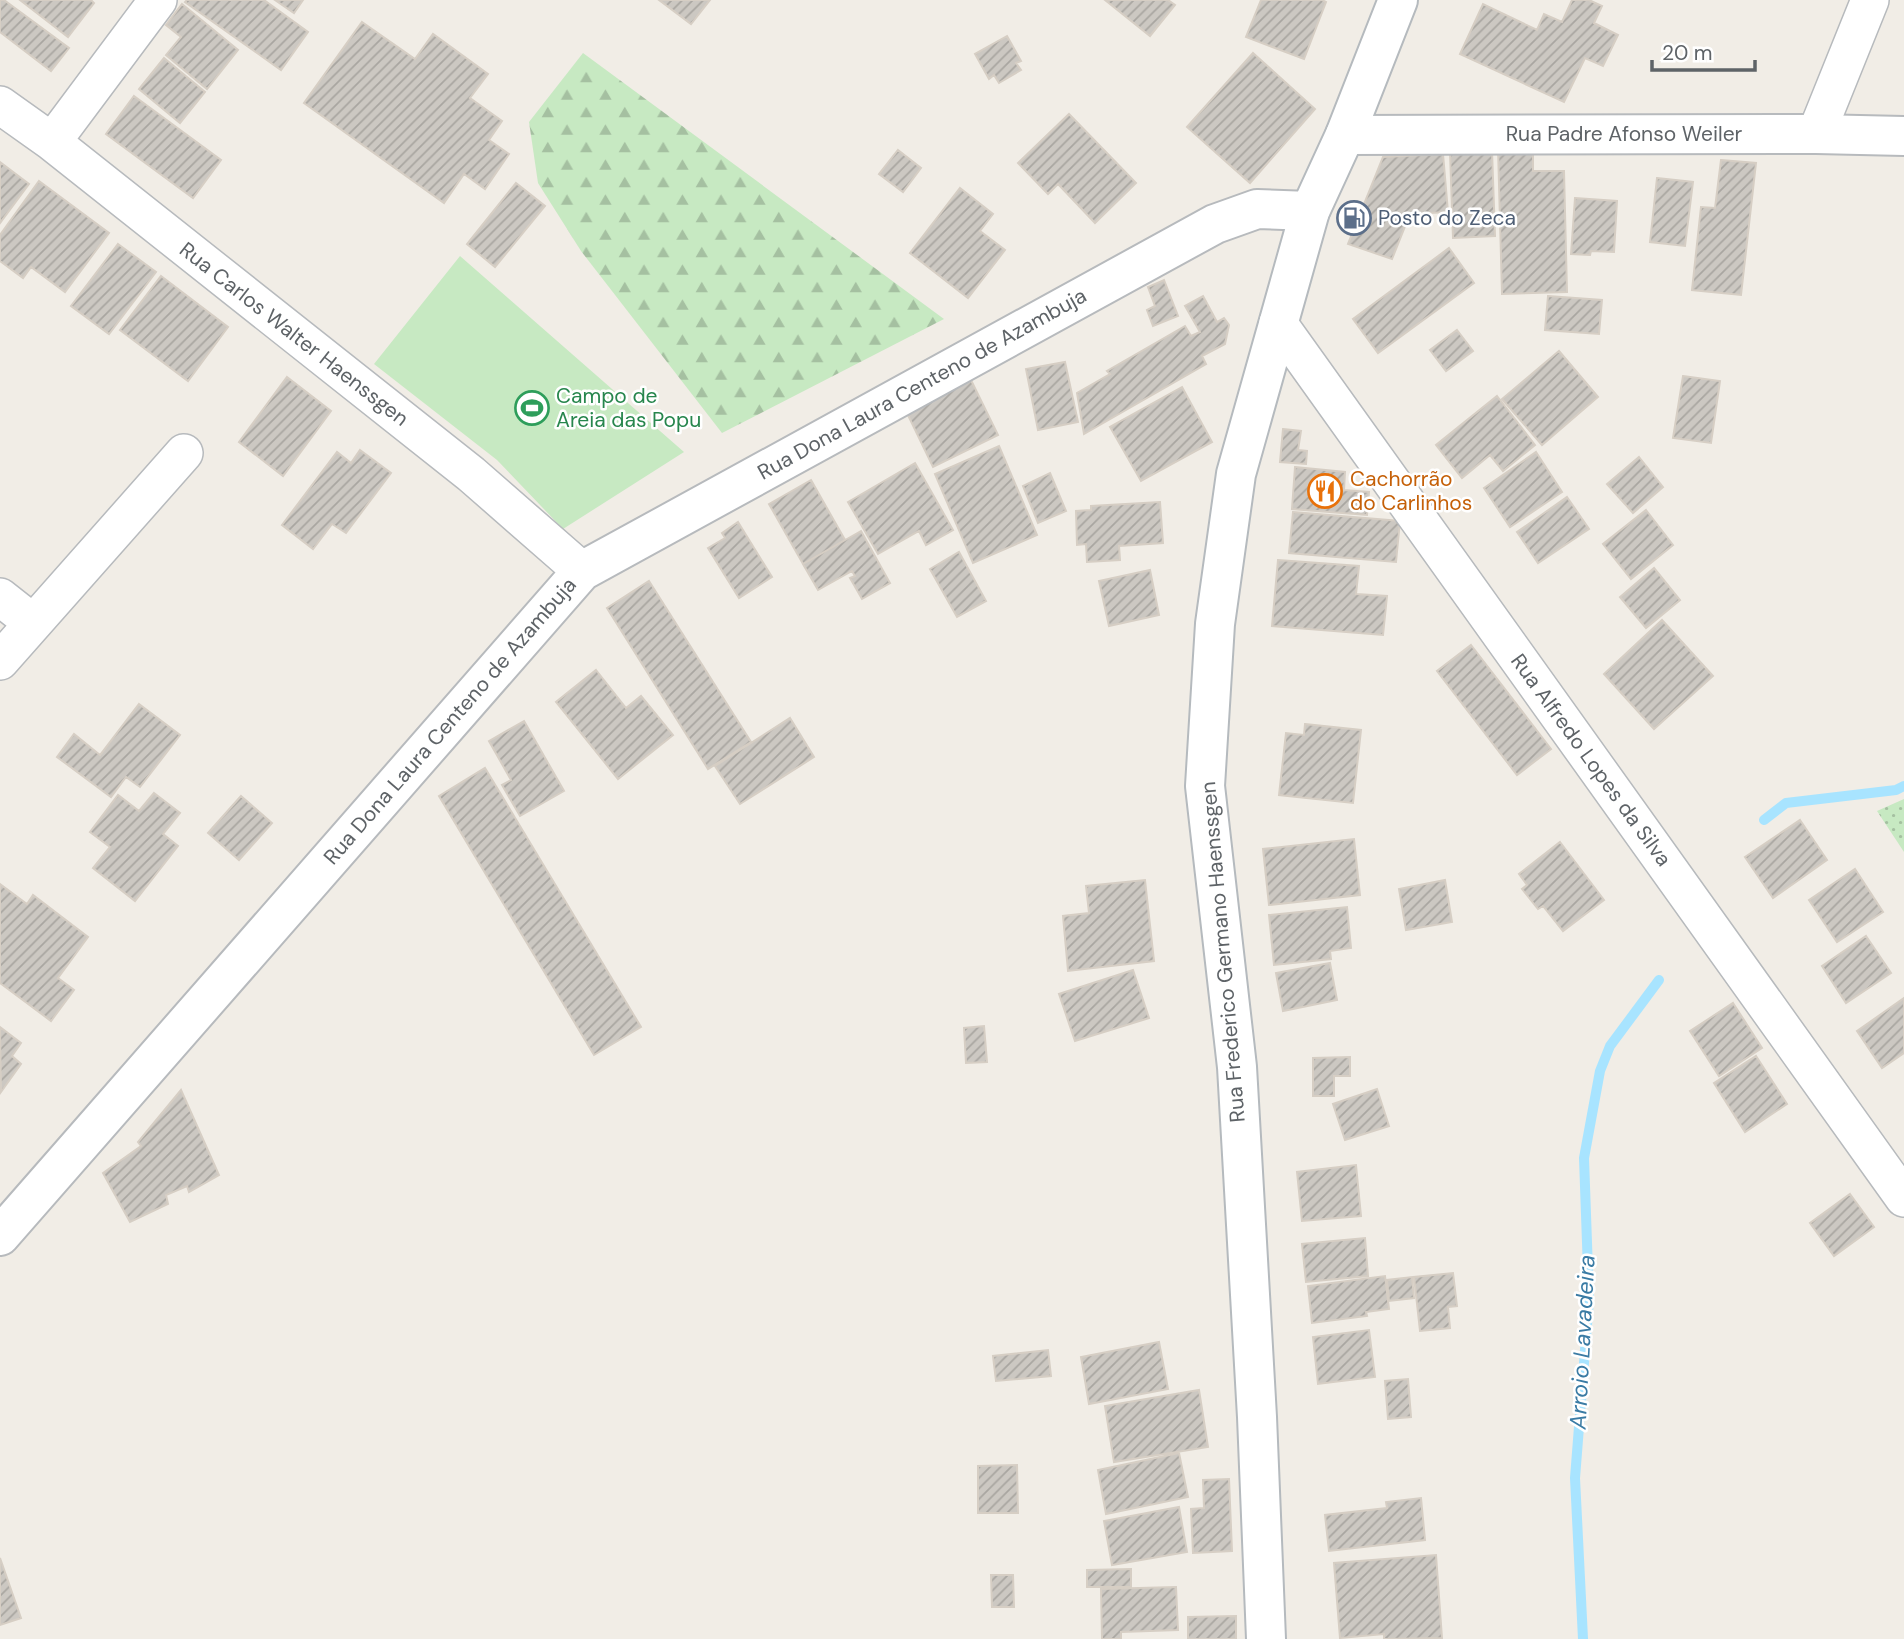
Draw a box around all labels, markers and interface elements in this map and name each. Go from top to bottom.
scale bar [1652,28,1755,72]
text: 20 m [1662,39,1713,67]
street label: Rua Padre Afonso Weiler [1506,120,1743,148]
fuel station icon: Posto do Zeca [1335,199,1373,237]
place label: Posto do Zeca [1378,204,1516,232]
street label: Rua Carlos Walter Haenssgen [174,236,414,432]
street label: Rua Dona Laura Centeno de Azambuja [753,282,1091,486]
place label: Campo de Areia das Popu [556,382,701,434]
sports icon: Campo de Areia das Popu [513,389,551,427]
place label: Cachorrão do Carlinhos [1350,465,1472,517]
restaurant icon: Cachorrão do Carlinhos [1306,472,1344,510]
street label: Rua Dona Laura Centeno de Azambuja [317,571,583,871]
street label: Rua Alfredo Lopes da Silva [1504,648,1678,872]
street label: Rua Frederico Germano Haenssgen [1194,780,1252,1124]
water label: Arroio Lavadeira [1562,1254,1602,1431]

